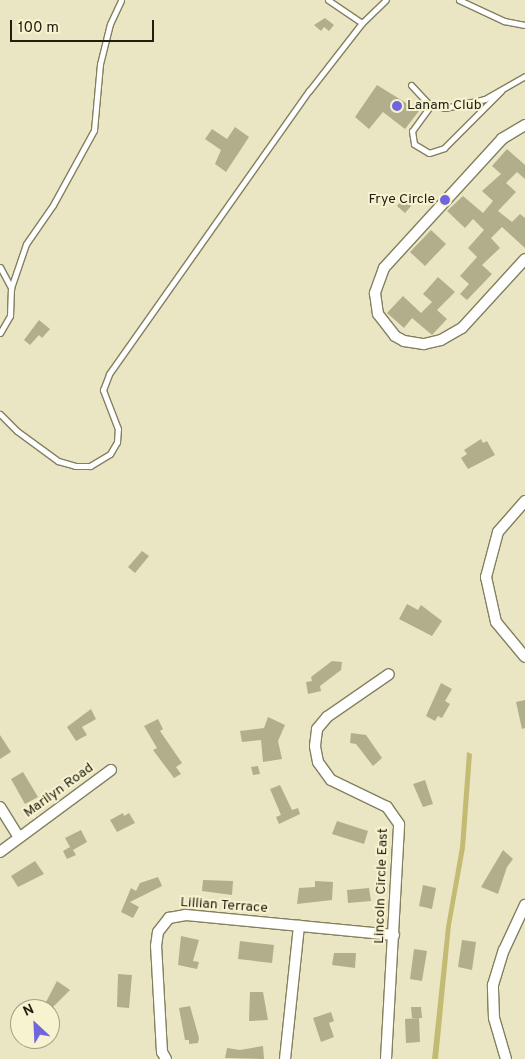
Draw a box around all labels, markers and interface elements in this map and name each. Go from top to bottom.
scale bar [12,10,156,42]
text: 100 m [18,19,59,38]
place label: Lanam Club [407,98,481,114]
marker: Lanam Club [391,100,403,112]
place label: Frye Circle [369,192,435,208]
marker: Frye Circle [439,194,451,206]
street label: Marilyn Road [21,760,97,822]
street label: Lincoln Circle East [372,828,392,944]
street label: Lillian Terrace [179,895,269,917]
north arrow [10,999,60,1049]
text: N [21,1001,37,1021]

